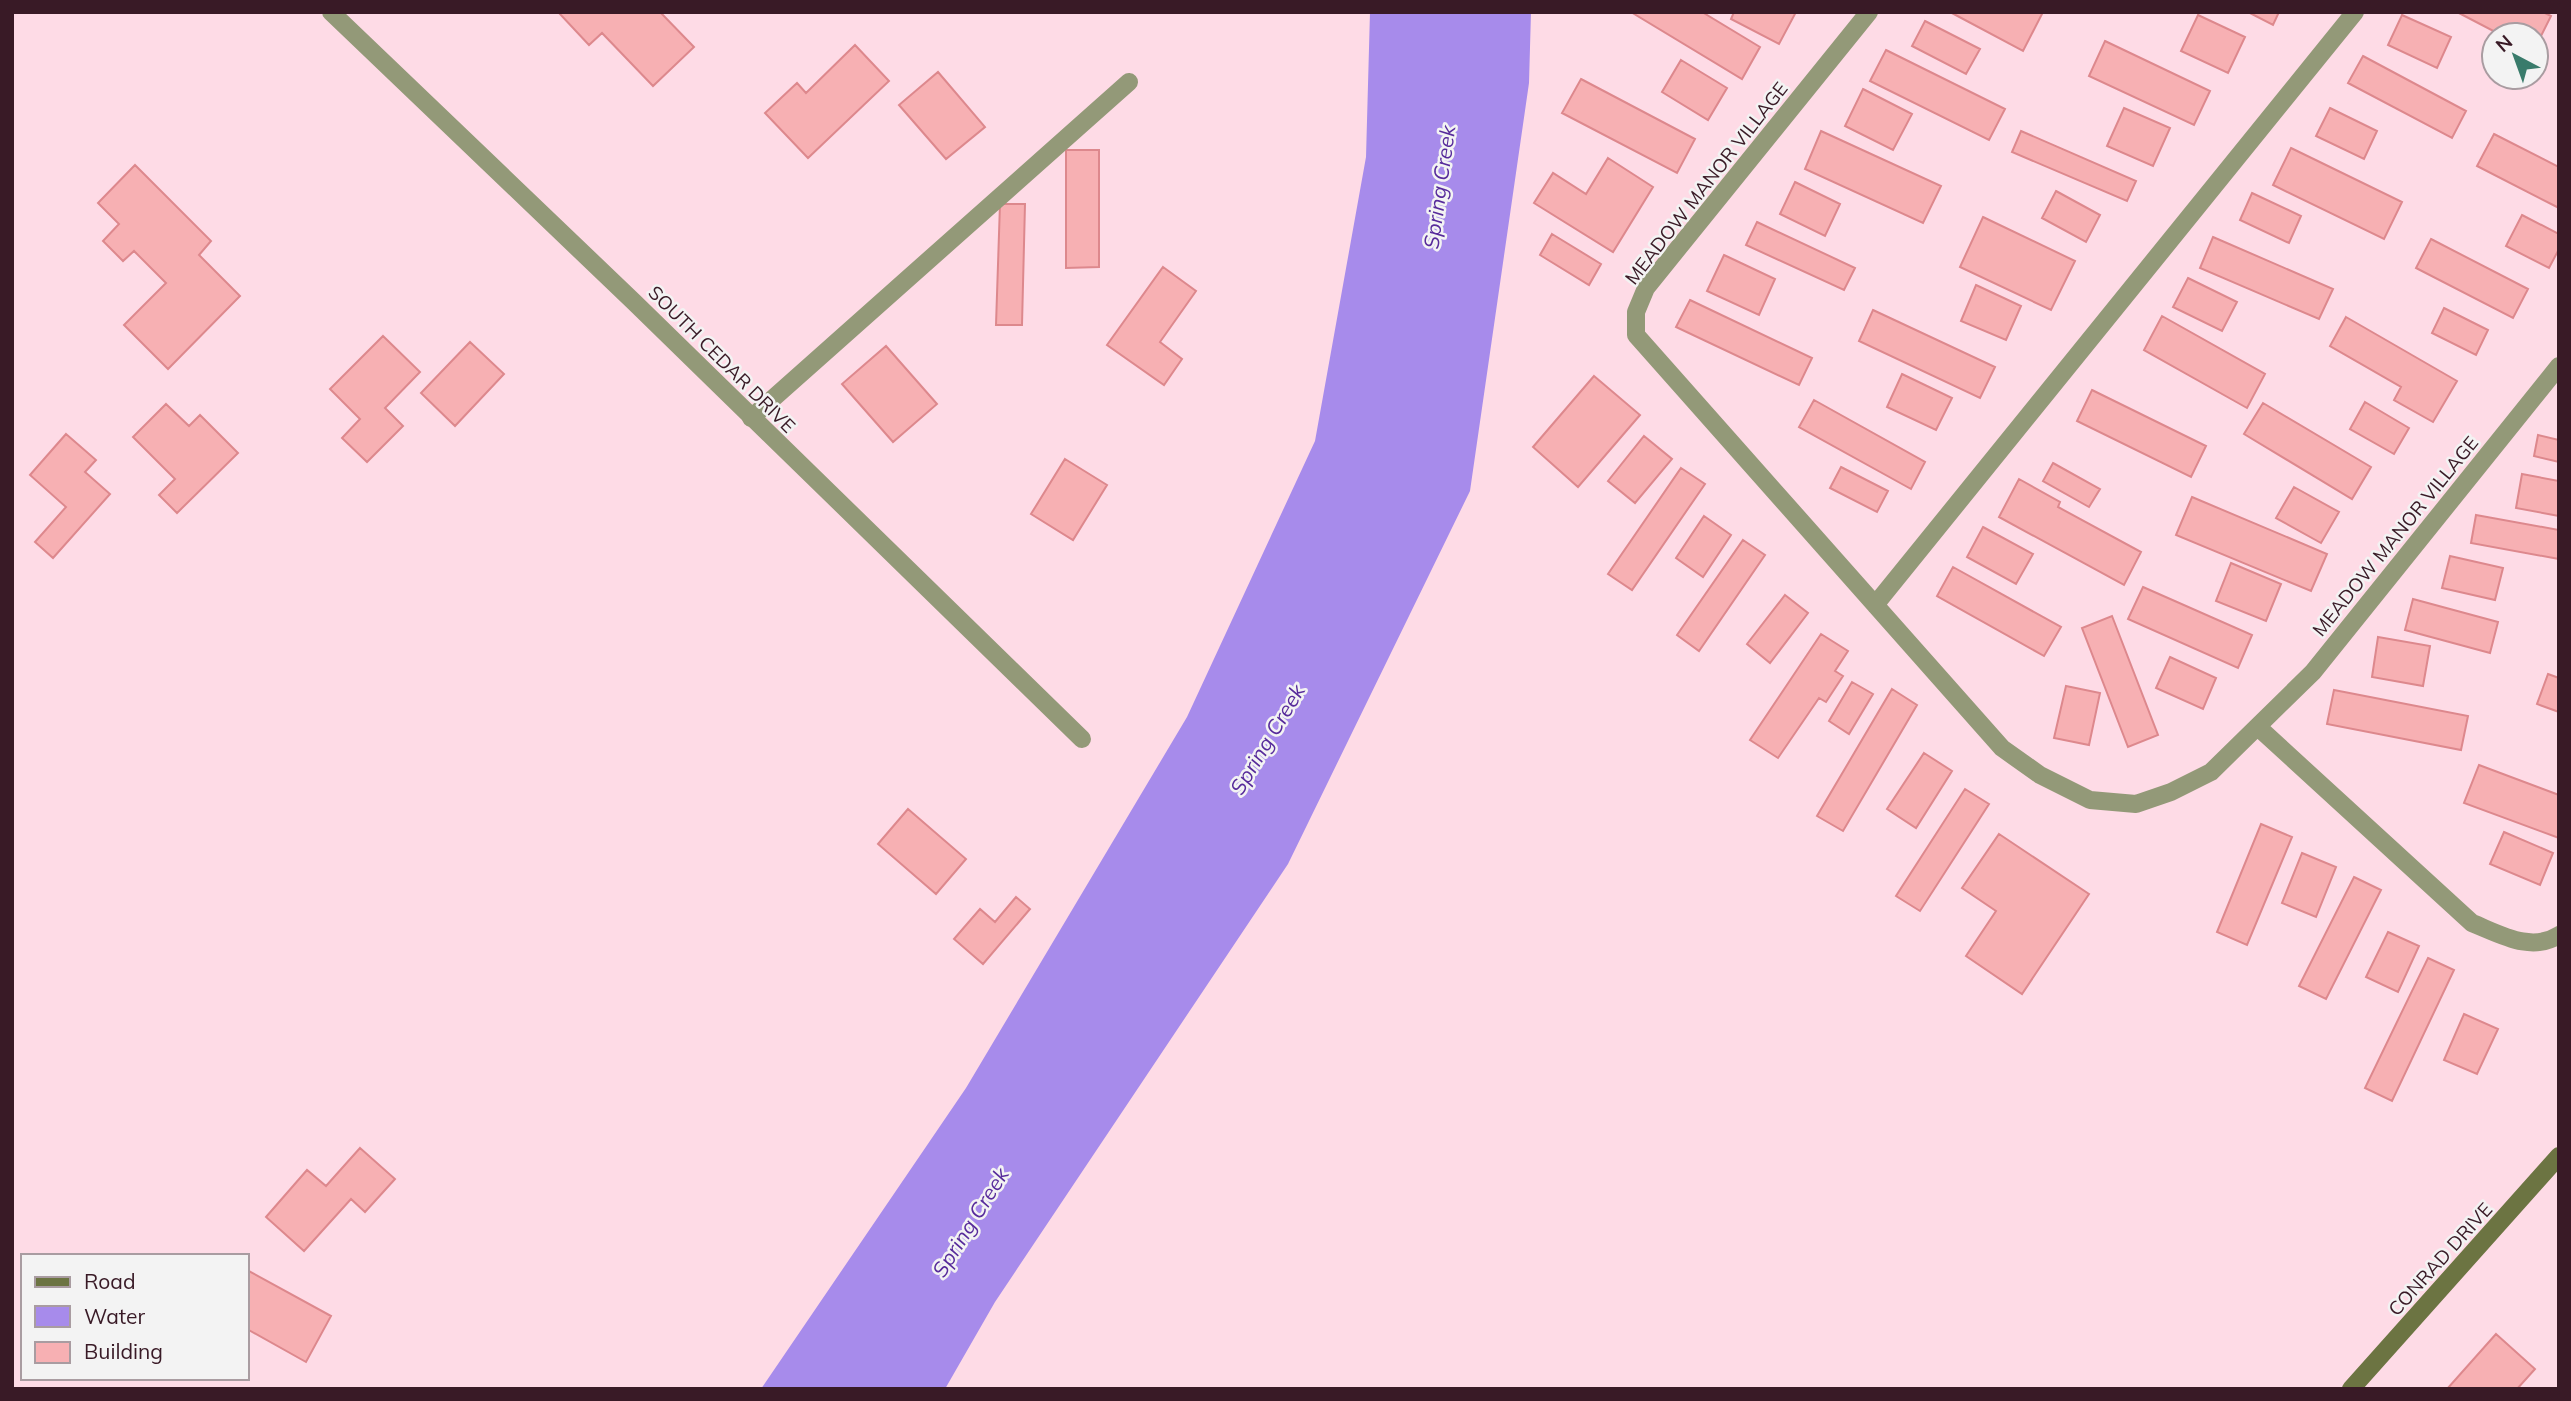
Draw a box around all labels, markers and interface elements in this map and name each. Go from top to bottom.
north arrow [2480,21,2550,91]
text: N [2491,29,2517,57]
street label: MEADOW MANOR VILLAGE [1619,77,1793,289]
water label: Spring Creek [1417,122,1461,250]
street label: SOUTH CEDAR DRIVE [643,280,801,438]
street label: MEADOW MANOR VILLAGE [2307,431,2483,641]
water label: Spring Creek [1224,678,1311,799]
water label: Spring Creek [926,1161,1015,1282]
street label: CONRAD DRIVE [2383,1197,2497,1321]
legend [21,1254,248,1380]
text: Road [84,1268,135,1294]
text: Water [84,1303,145,1329]
text: Building [84,1338,163,1364]

